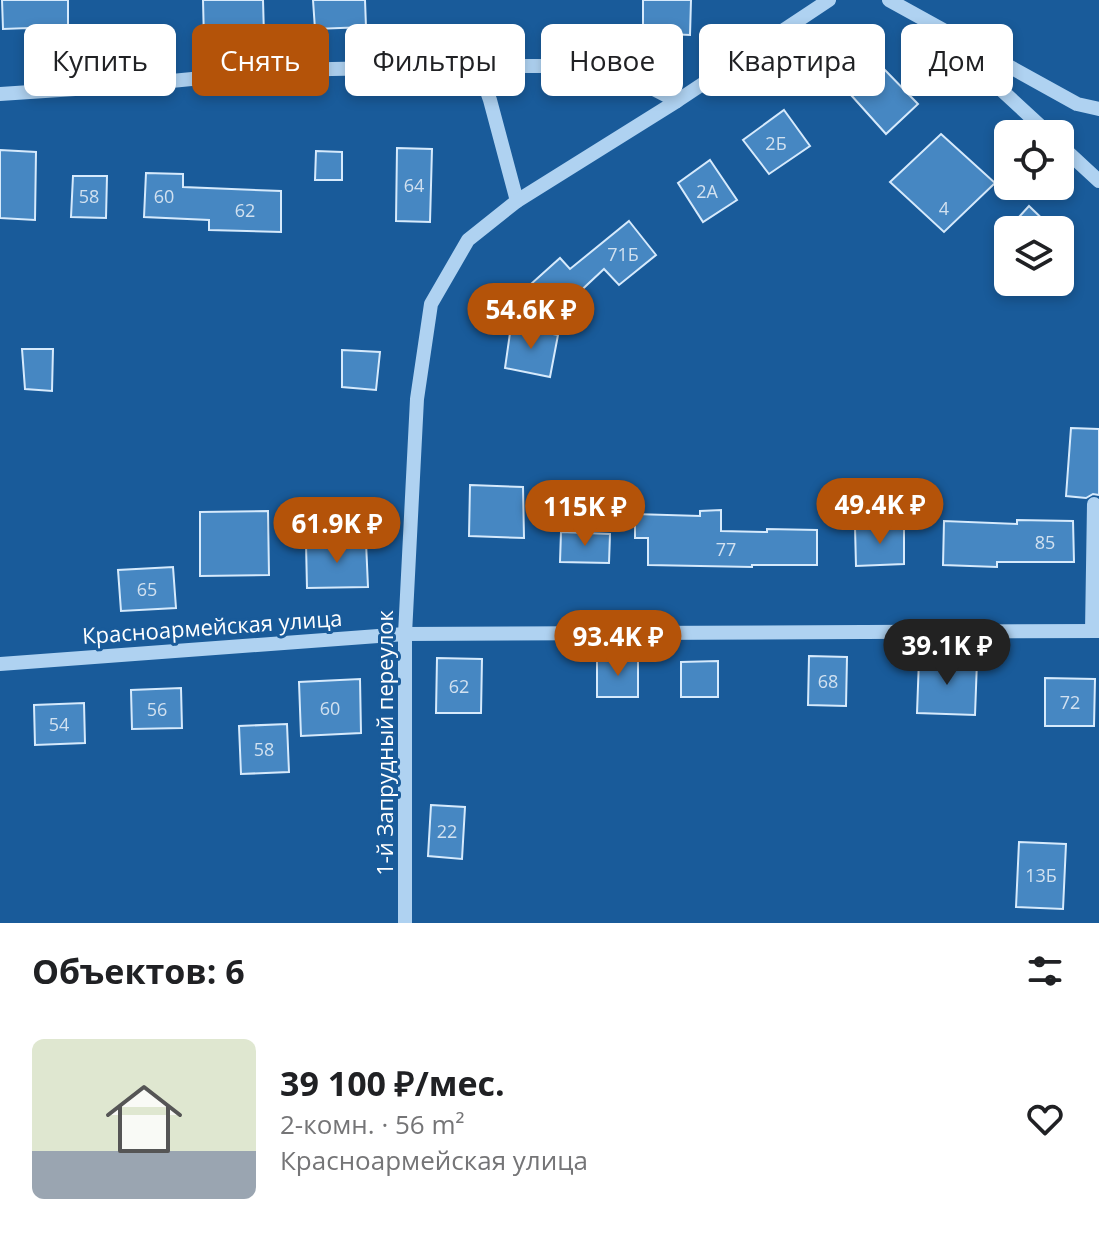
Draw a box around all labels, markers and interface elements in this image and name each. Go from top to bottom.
chip: Купить [24,24,176,96]
chip: Снять [192,24,329,96]
chip: Фильтры [345,24,525,96]
chip: Новое [541,24,683,96]
chip: Квартира [699,24,885,96]
chip: Дом [901,24,1013,96]
map controls [994,120,1074,296]
button: locate [994,120,1074,200]
house number: 2Б [765,131,787,155]
house number: 64 [404,173,424,197]
house number: 2А [696,179,718,203]
house number: 58 [79,184,99,208]
house number: 60 [154,184,174,208]
house number: 4 [939,196,949,220]
house number: 62 [235,198,255,222]
button: layers [994,216,1074,296]
house number: 71Б [607,242,639,266]
pin: 54.6K ₽ [457,283,605,351]
text: 54.6K ₽ [485,291,577,327]
pin: 49.4K ₽ [806,478,954,546]
pin: 115K ₽ [520,480,650,548]
text: 49.4K ₽ [834,486,926,522]
text: 115K ₽ [543,488,627,524]
pin: 61.9K ₽ [263,497,411,565]
text: 61.9K ₽ [291,505,383,541]
house number: 85 [1035,530,1055,554]
house number: 77 [716,537,736,561]
house number: 65 [137,577,157,601]
street label: Красноармейская улица [81,602,343,650]
street label: 1-й Запрудный переулок [369,610,399,876]
pin: 93.4K ₽ [544,610,692,678]
text: 93.4K ₽ [572,618,664,654]
pin: 39.1K ₽ [873,619,1021,687]
text: 39.1K ₽ [901,627,993,663]
house number: 68 [818,669,838,693]
house number: 62 [449,674,469,698]
house number: 72 [1060,690,1080,714]
house number: 60 [320,696,340,720]
house number: 56 [147,697,167,721]
house number: 54 [49,712,69,736]
house number: 58 [254,737,274,761]
house number: 22 [437,819,457,843]
house number: 13Б [1025,863,1057,887]
text: Объектов: 6 [32,948,245,994]
icon: filters [1023,949,1067,993]
text: 39 100 ₽/мес. [280,1060,505,1106]
icon: home [96,1071,192,1167]
icon: heart [1023,1097,1067,1141]
text: 2-комн. · 56 m² [280,1106,465,1142]
text: Красноармейская улица [280,1142,588,1178]

